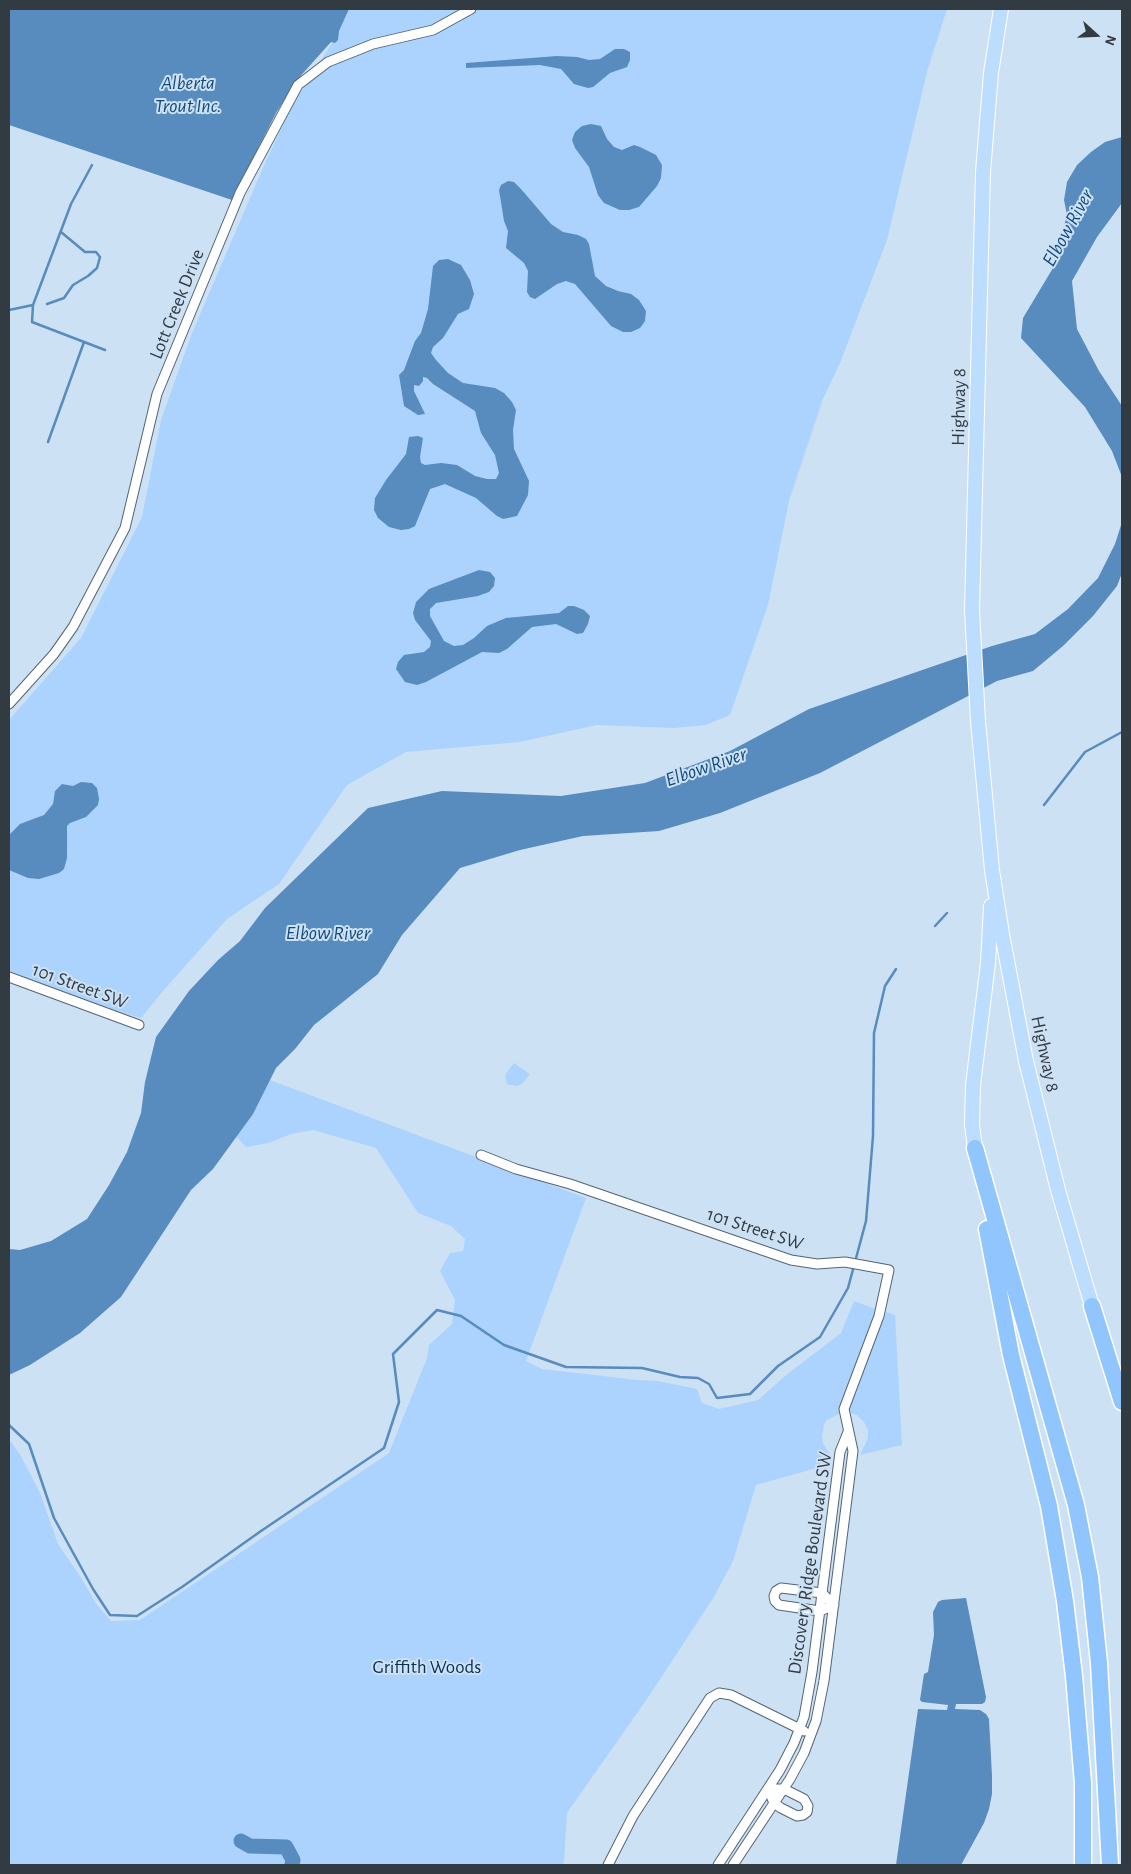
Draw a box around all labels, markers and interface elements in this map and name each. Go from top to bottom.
north arrow [1071,10,1121,60]
text: N [1102,33,1118,47]
water label: Alberta Trout Inc. [155,71,221,118]
water label: Elbow River [1037,185,1099,271]
street label: Lott Creek Drive [145,246,209,362]
street label: Highway 8 [947,368,971,446]
water label: Elbow River [662,742,750,792]
water label: Elbow River [286,921,370,945]
street label: 101 Street SW [29,958,131,1014]
street label: Highway 8 [1026,1014,1064,1094]
street label: 101 Street SW [704,1203,806,1255]
street label: Discovery Ridge Boulevard SW [783,1450,837,1676]
park label: Griffith Woods [373,1656,481,1678]

